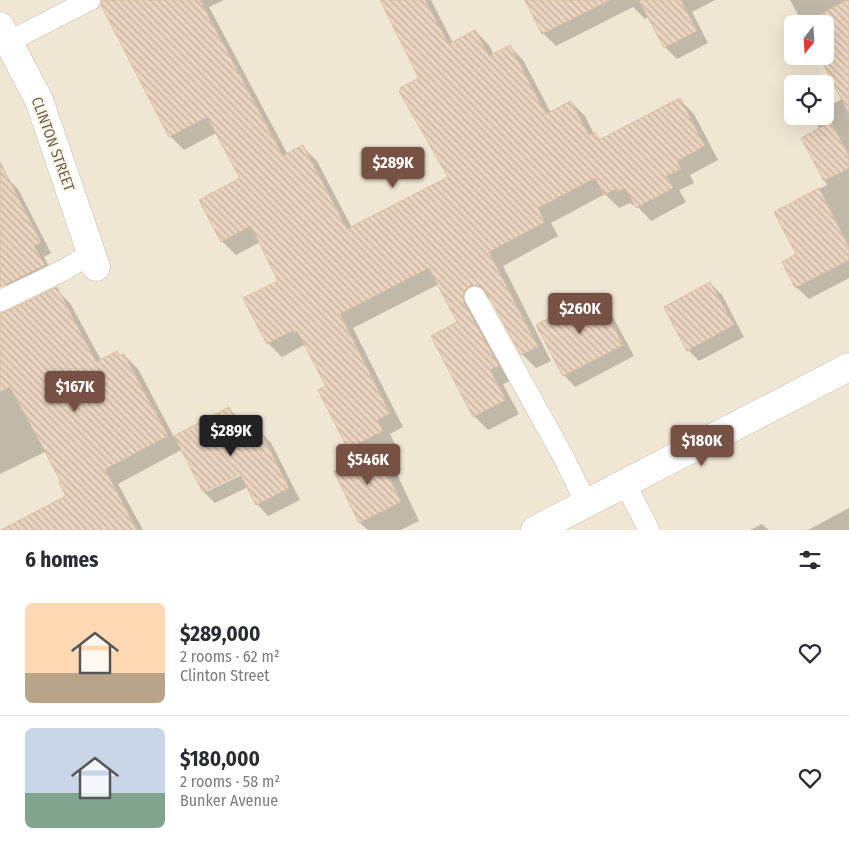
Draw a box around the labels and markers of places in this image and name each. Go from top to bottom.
pin: $289K [358,146,428,189]
pin: $260K [545,292,615,335]
pin: $167K [40,370,110,413]
pin: $289K [196,414,266,457]
pin: $180K [667,424,737,467]
pin: $546K [333,444,403,486]

